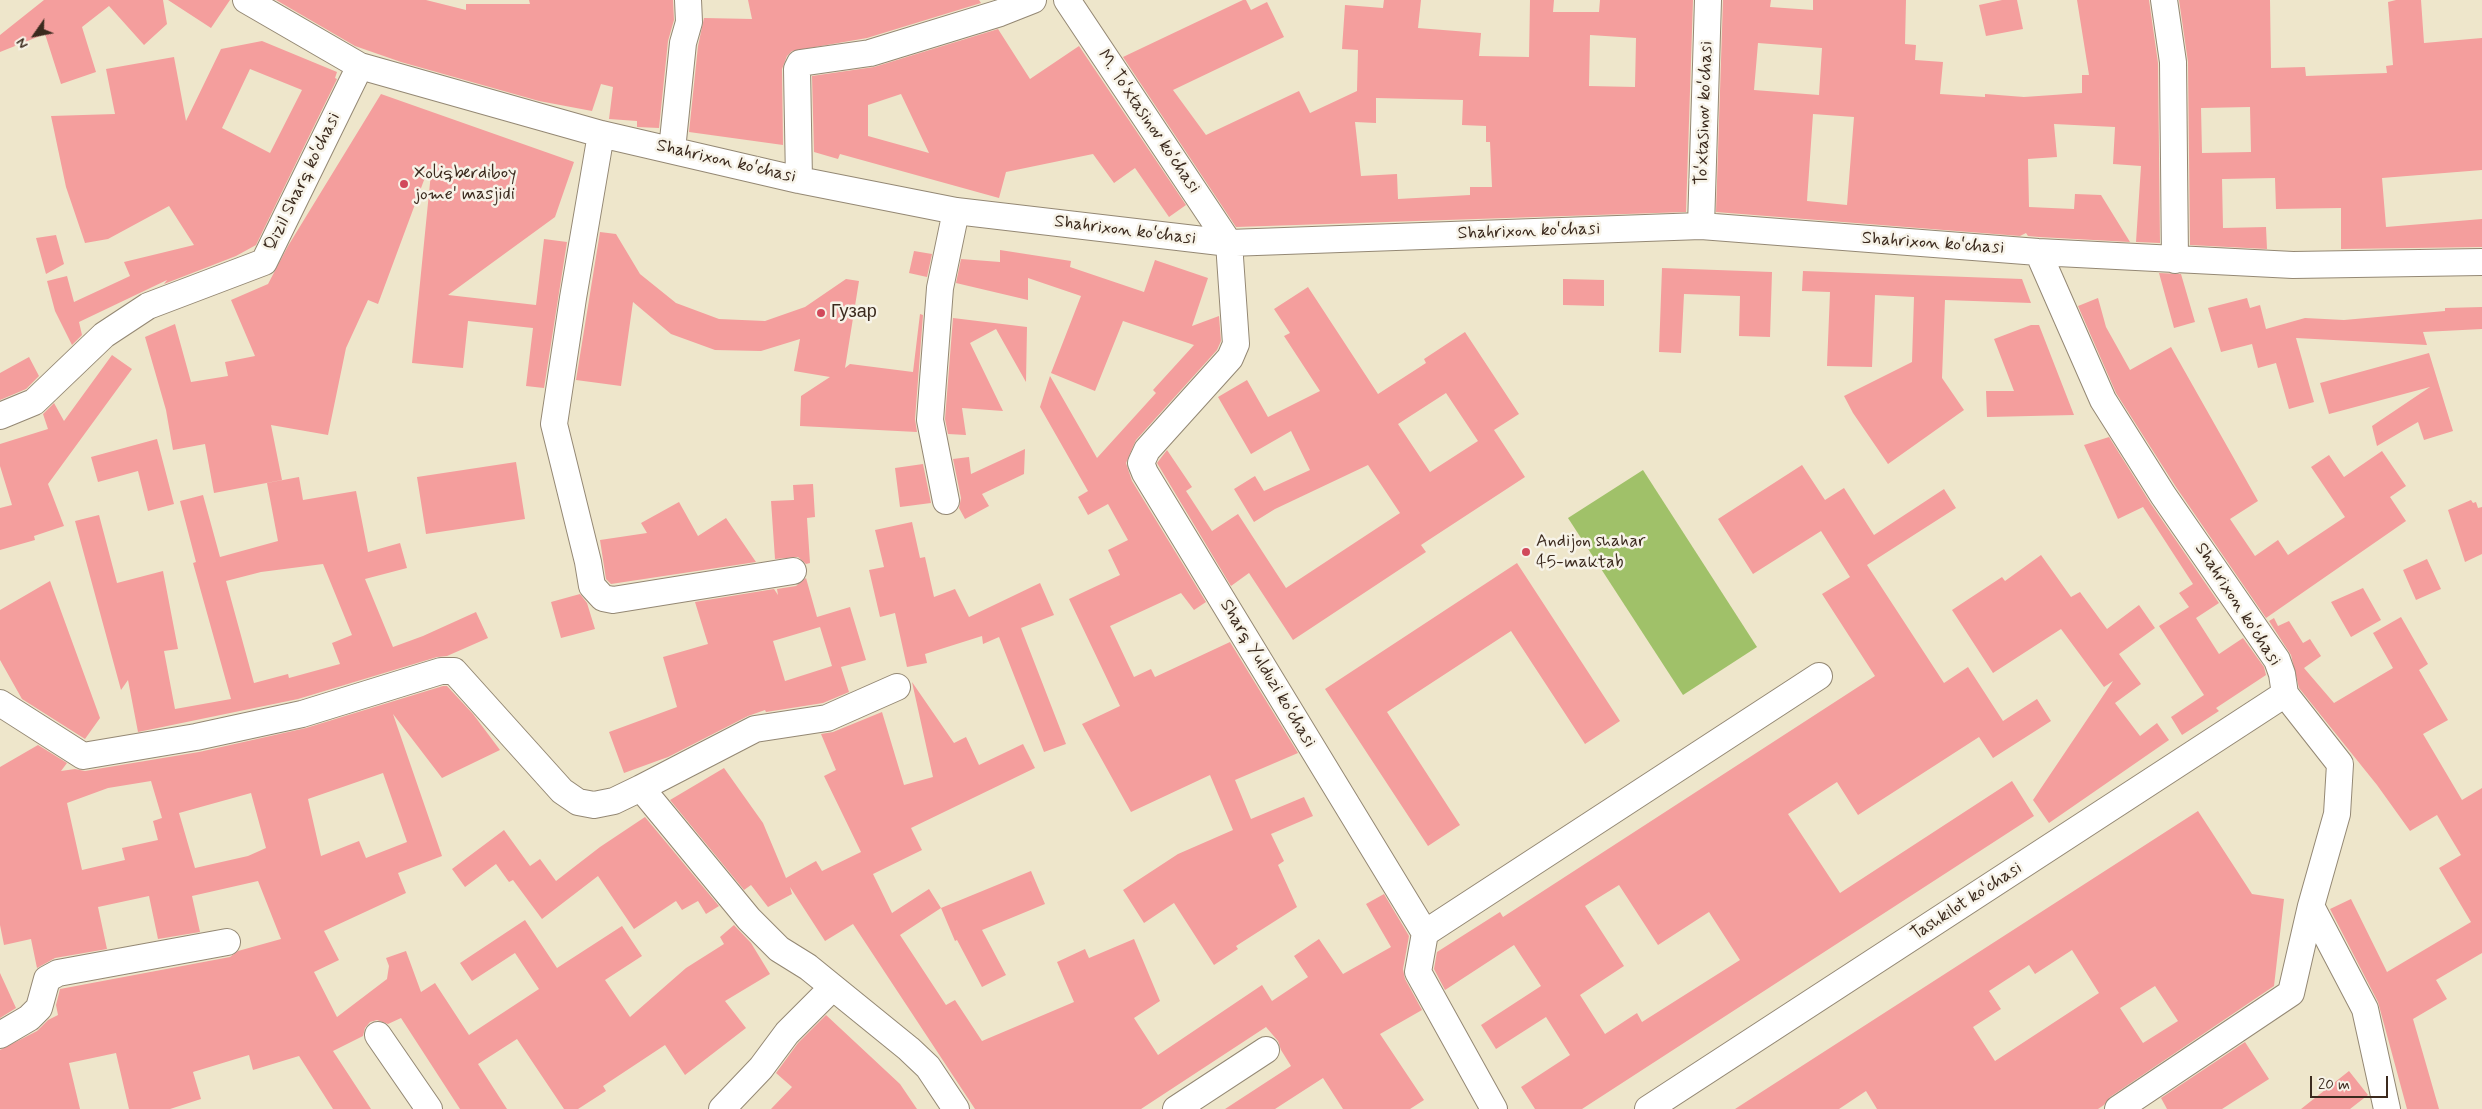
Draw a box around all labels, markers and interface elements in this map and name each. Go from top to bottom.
north arrow [10,10,60,60]
text: N [12,34,33,52]
street label: Toʻxtasinov koʻchasi [1692,41,1718,185]
street label: M. Toʻxtasinov koʻchasi [1092,46,1204,198]
street label: Qizil Sharq koʻchasi [260,109,346,255]
street label: Shahrixon koʻchasi [654,135,798,189]
place label: Xoliqberdiboy jome' masjidi [414,163,517,205]
marker: Xoliqberdiboy jome' masjidi [398,178,410,190]
street label: Shahrixon koʻchasi [1053,212,1197,250]
street label: Shahrixon koʻchasi [1457,219,1601,245]
street label: Shahrixon koʻchasi [1861,228,2005,260]
place label: Гузар [831,302,877,324]
marker: Гузар [815,307,827,319]
place label: Andijon shahar 45-maktab [1536,531,1646,574]
street label: Shahrixon koʻchasi [2189,539,2285,671]
marker: Andijon shahar 45-maktab [1520,546,1532,558]
street label: Sharq Yulduzi koʻchasi [1214,596,1320,752]
street label: Tashkilot koʻchasi [1907,858,2027,946]
scale bar [2312,1066,2390,1098]
text: 20 m [2318,1075,2350,1095]

